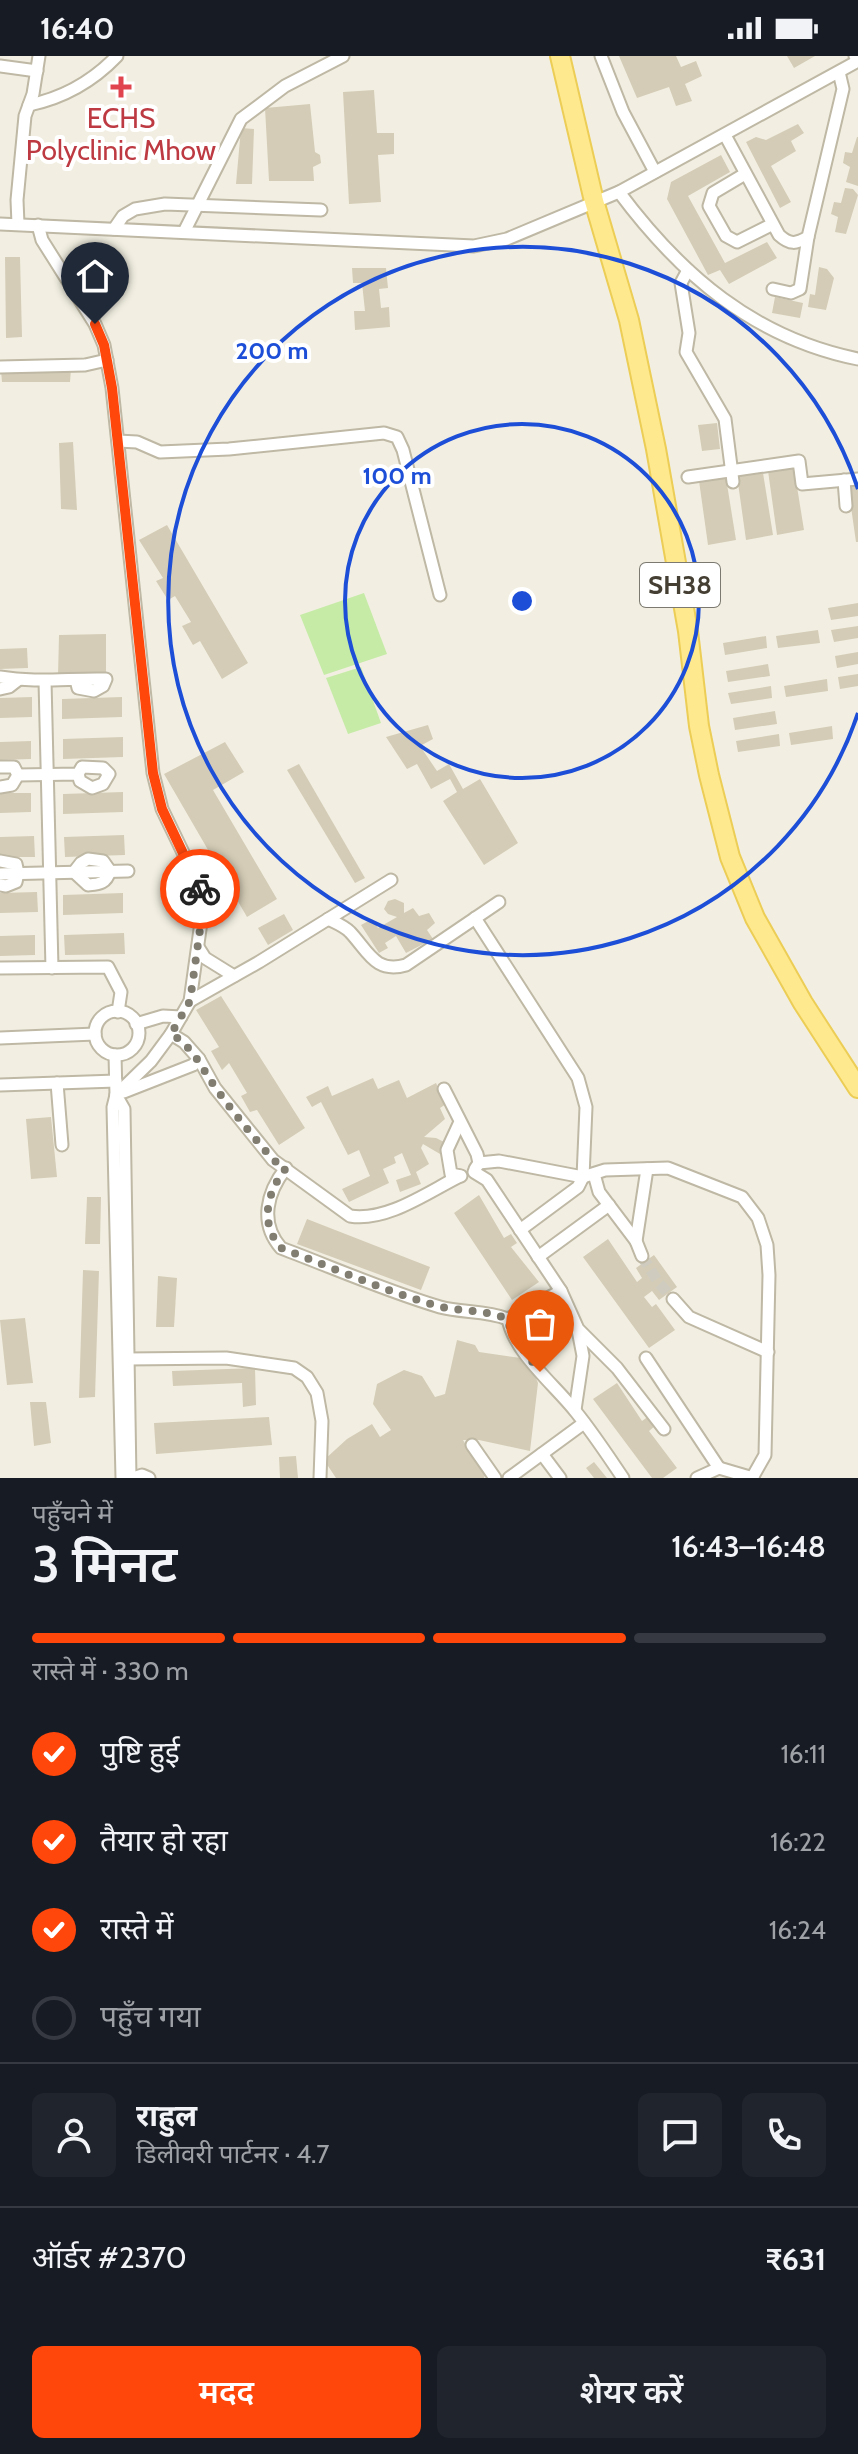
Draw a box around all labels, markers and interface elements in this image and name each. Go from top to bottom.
text: 16:40 [40,10,114,47]
marker: ECHS Polyclinic Mhow [110,76,132,98]
place label: ECHS Polyclinic Mhow [26,101,216,167]
pin [61,242,129,324]
icon: home [73,254,117,298]
text: 200 m [236,336,308,365]
text: 100 m [362,461,432,490]
road number: SH38 [640,563,720,607]
centre of rings [508,587,536,615]
courier [160,849,240,929]
icon: bike [178,867,222,911]
pin [506,1290,574,1372]
icon: bag [518,1302,562,1346]
text: पहुँचने में [32,1498,113,1530]
text: 16:43–16:48 [671,1528,826,1565]
text: 3 मिनट [32,1532,177,1595]
text: रास्ते में · 330 m [32,1655,189,1687]
icon: check [32,1732,76,1776]
text: पुष्टि हुई [100,1734,180,1771]
text: 16:11 [780,1738,826,1770]
icon: check [32,1820,76,1864]
text: तैयार हो रहा [100,1822,228,1859]
text: 16:22 [770,1826,826,1858]
icon: check [32,1908,76,1952]
text: रास्ते में [100,1910,174,1947]
text: 16:24 [769,1914,826,1946]
text: पहुँच गया [100,1998,201,2035]
button: person [32,2093,116,2177]
button: chat [638,2093,722,2177]
button: phone [742,2093,826,2177]
text: राहुल [136,2097,197,2134]
text: डिलीवरी पार्टनर · 4.7 [136,2138,329,2170]
text: ऑर्डर #2370 [32,2239,187,2276]
text: ₹631 [766,2241,826,2278]
button: मदद [32,2346,421,2438]
button: शेयर करें [437,2346,826,2438]

